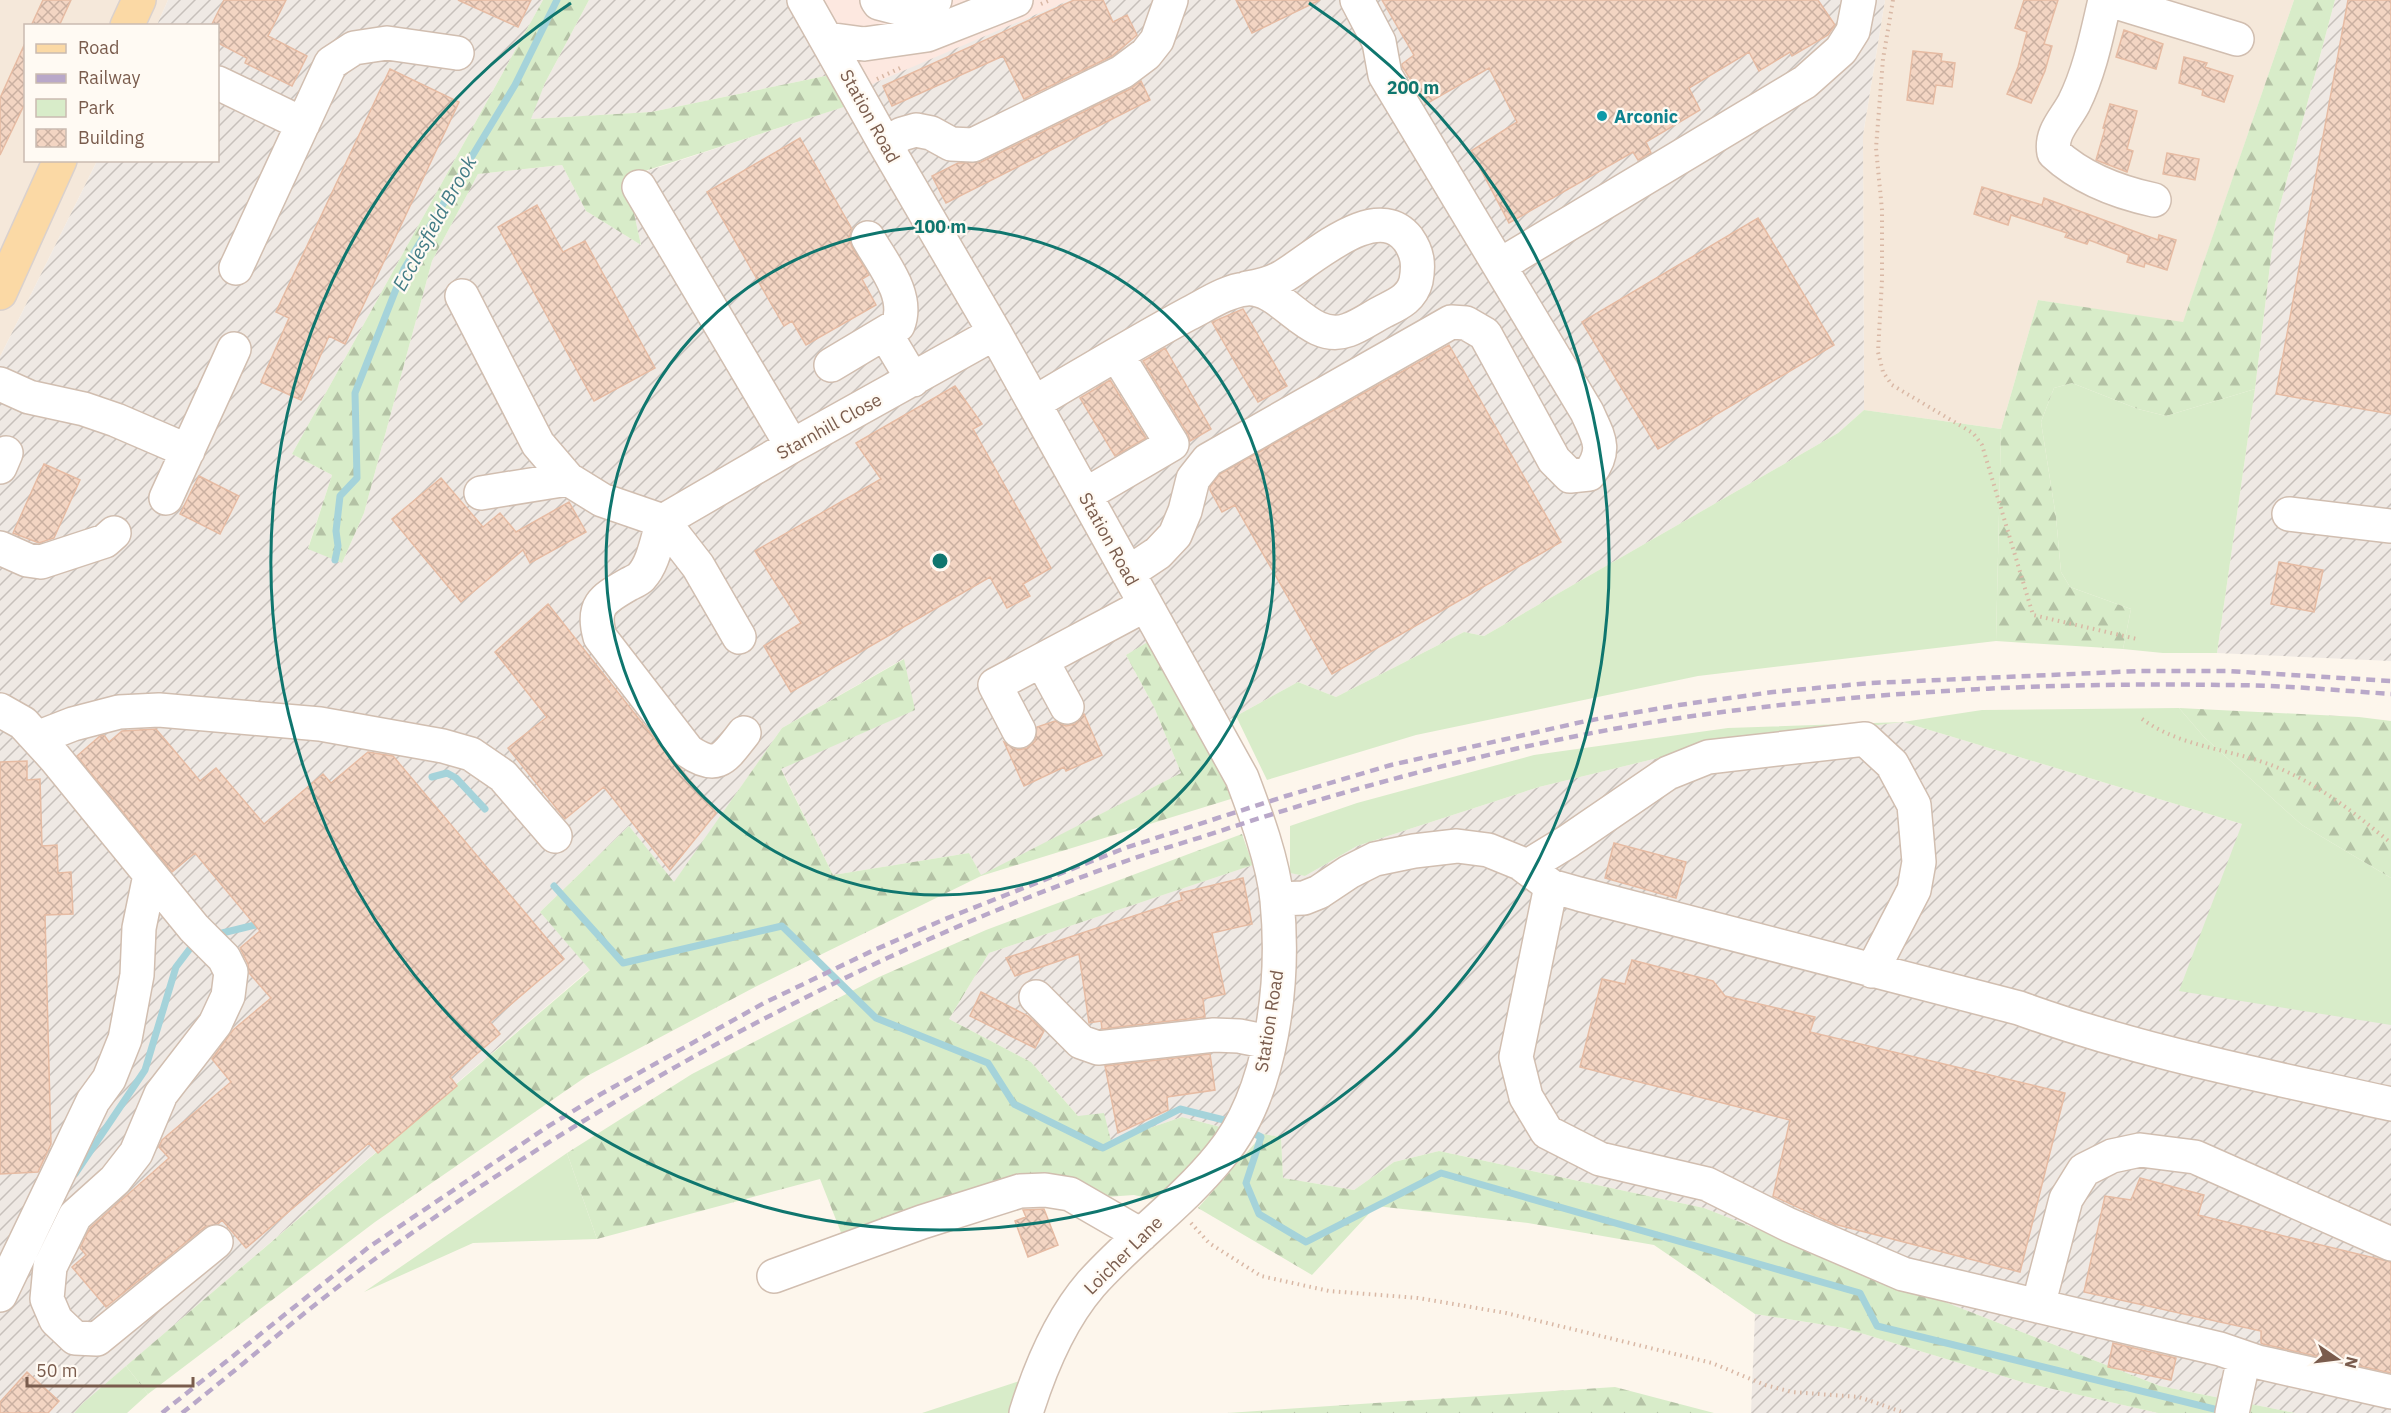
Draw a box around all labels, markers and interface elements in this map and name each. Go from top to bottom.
legend [24,24,219,162]
text: Road [78,36,119,59]
street label: Station Road [835,65,905,167]
text: Railway [78,66,140,89]
text: 200 m [1387,76,1439,99]
text: Park [78,96,115,119]
place label: Arconic [1614,105,1678,128]
marker: Arconic [1595,109,1609,123]
text: Building [78,126,145,149]
water label: Ecclesfield Brook [386,150,483,295]
text: 100 m [914,215,966,238]
street label: Starnhill Close [772,388,886,464]
street label: Station Road [1074,488,1144,590]
centre of rings [930,551,950,571]
street label: Station Road [1250,968,1288,1074]
street label: Loicher Lane [1079,1211,1167,1299]
north arrow [2307,1329,2367,1389]
scale bar [27,1350,194,1388]
text: N [2340,1355,2363,1371]
text: 50 m [36,1359,78,1382]

